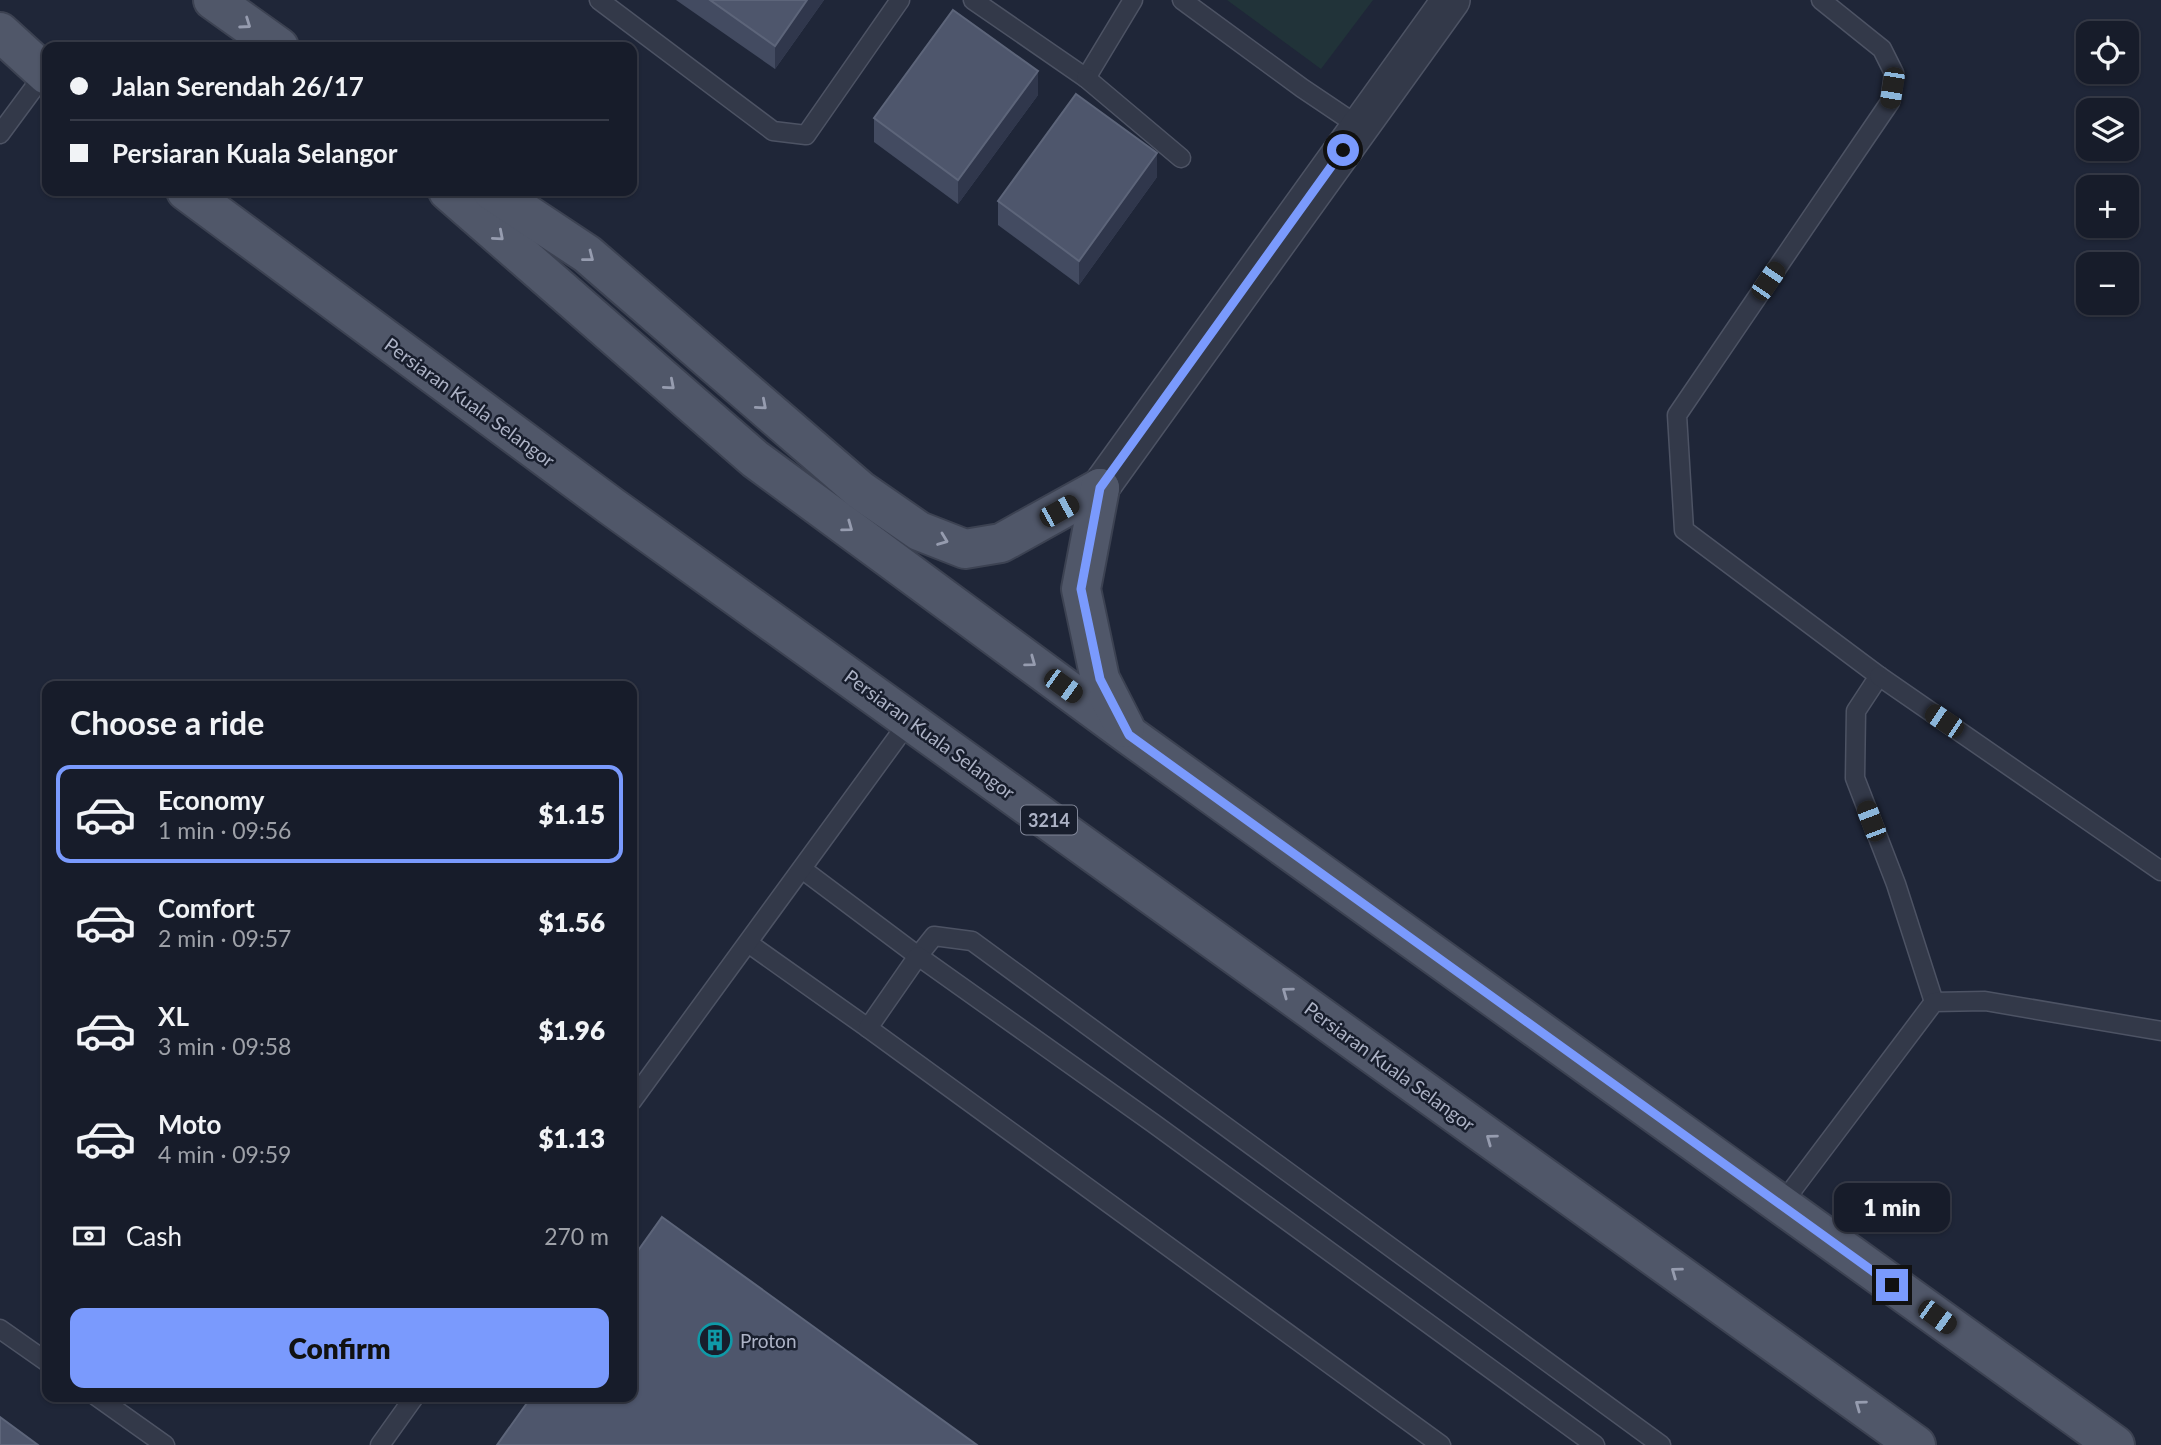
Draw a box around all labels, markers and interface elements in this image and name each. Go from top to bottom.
one-way arrow [238,16,251,28]
map controls [2076,21,2139,315]
button: locate [2076,21,2139,84]
car [1879,66,1906,110]
text: Jalan Serendah 26/17 [112,70,364,102]
button: layers [2076,98,2139,161]
route start [1327,134,1359,166]
text: Persiaran Kuala Selangor [112,137,398,169]
button: + [2076,175,2139,238]
one-way arrow [491,228,504,240]
one-way arrow [581,248,594,261]
button: − [2076,252,2139,315]
car [1748,258,1789,304]
street label: Persiaran Kuala Selangor [380,332,560,472]
one-way arrow [662,377,675,389]
one-way arrow [753,397,766,409]
car [1036,492,1083,530]
one-way arrow [840,519,853,532]
one-way arrow [936,532,948,546]
one-way arrow [1023,654,1036,667]
street label: Persiaran Kuala Selangor [840,664,1020,804]
car [1040,665,1087,707]
car [1921,701,1968,741]
text: Choose a ride [70,703,264,742]
icon: car [74,783,137,846]
text: Economy [158,784,264,816]
text: $1.15 [538,798,605,830]
car [1854,798,1889,844]
road number: 3214 [1021,806,1077,834]
text: 1 min · 09:56 [158,816,291,844]
icon: car [74,891,137,954]
text: Comfort [158,892,255,924]
text: $1.56 [538,906,605,938]
text: 2 min · 09:57 [158,924,291,952]
one-way arrow [1282,987,1295,1000]
street label: Persiaran Kuala Selangor [1300,996,1480,1136]
icon: car [74,999,137,1062]
text: XL [158,1000,189,1032]
text: $1.96 [538,1014,605,1046]
text: 3 min · 09:58 [158,1032,291,1060]
icon: car [74,1107,137,1170]
text: Moto [158,1108,221,1140]
text: $1.13 [538,1122,605,1154]
one-way arrow [1486,1135,1499,1147]
text: 4 min · 09:59 [158,1140,291,1168]
callout: 1 min [1834,1184,1950,1232]
text: 1 min [1863,1193,1921,1221]
icon: cash [70,1217,108,1255]
text: Cash [126,1220,182,1252]
text: 270 m [544,1222,609,1250]
one-way arrow [1671,1268,1684,1280]
route end [1876,1269,1908,1301]
car [1914,1296,1961,1338]
button: Confirm [70,1308,609,1388]
building icon: Proton [696,1321,734,1359]
place label: Proton [740,1329,797,1352]
one-way arrow [1856,1401,1868,1413]

